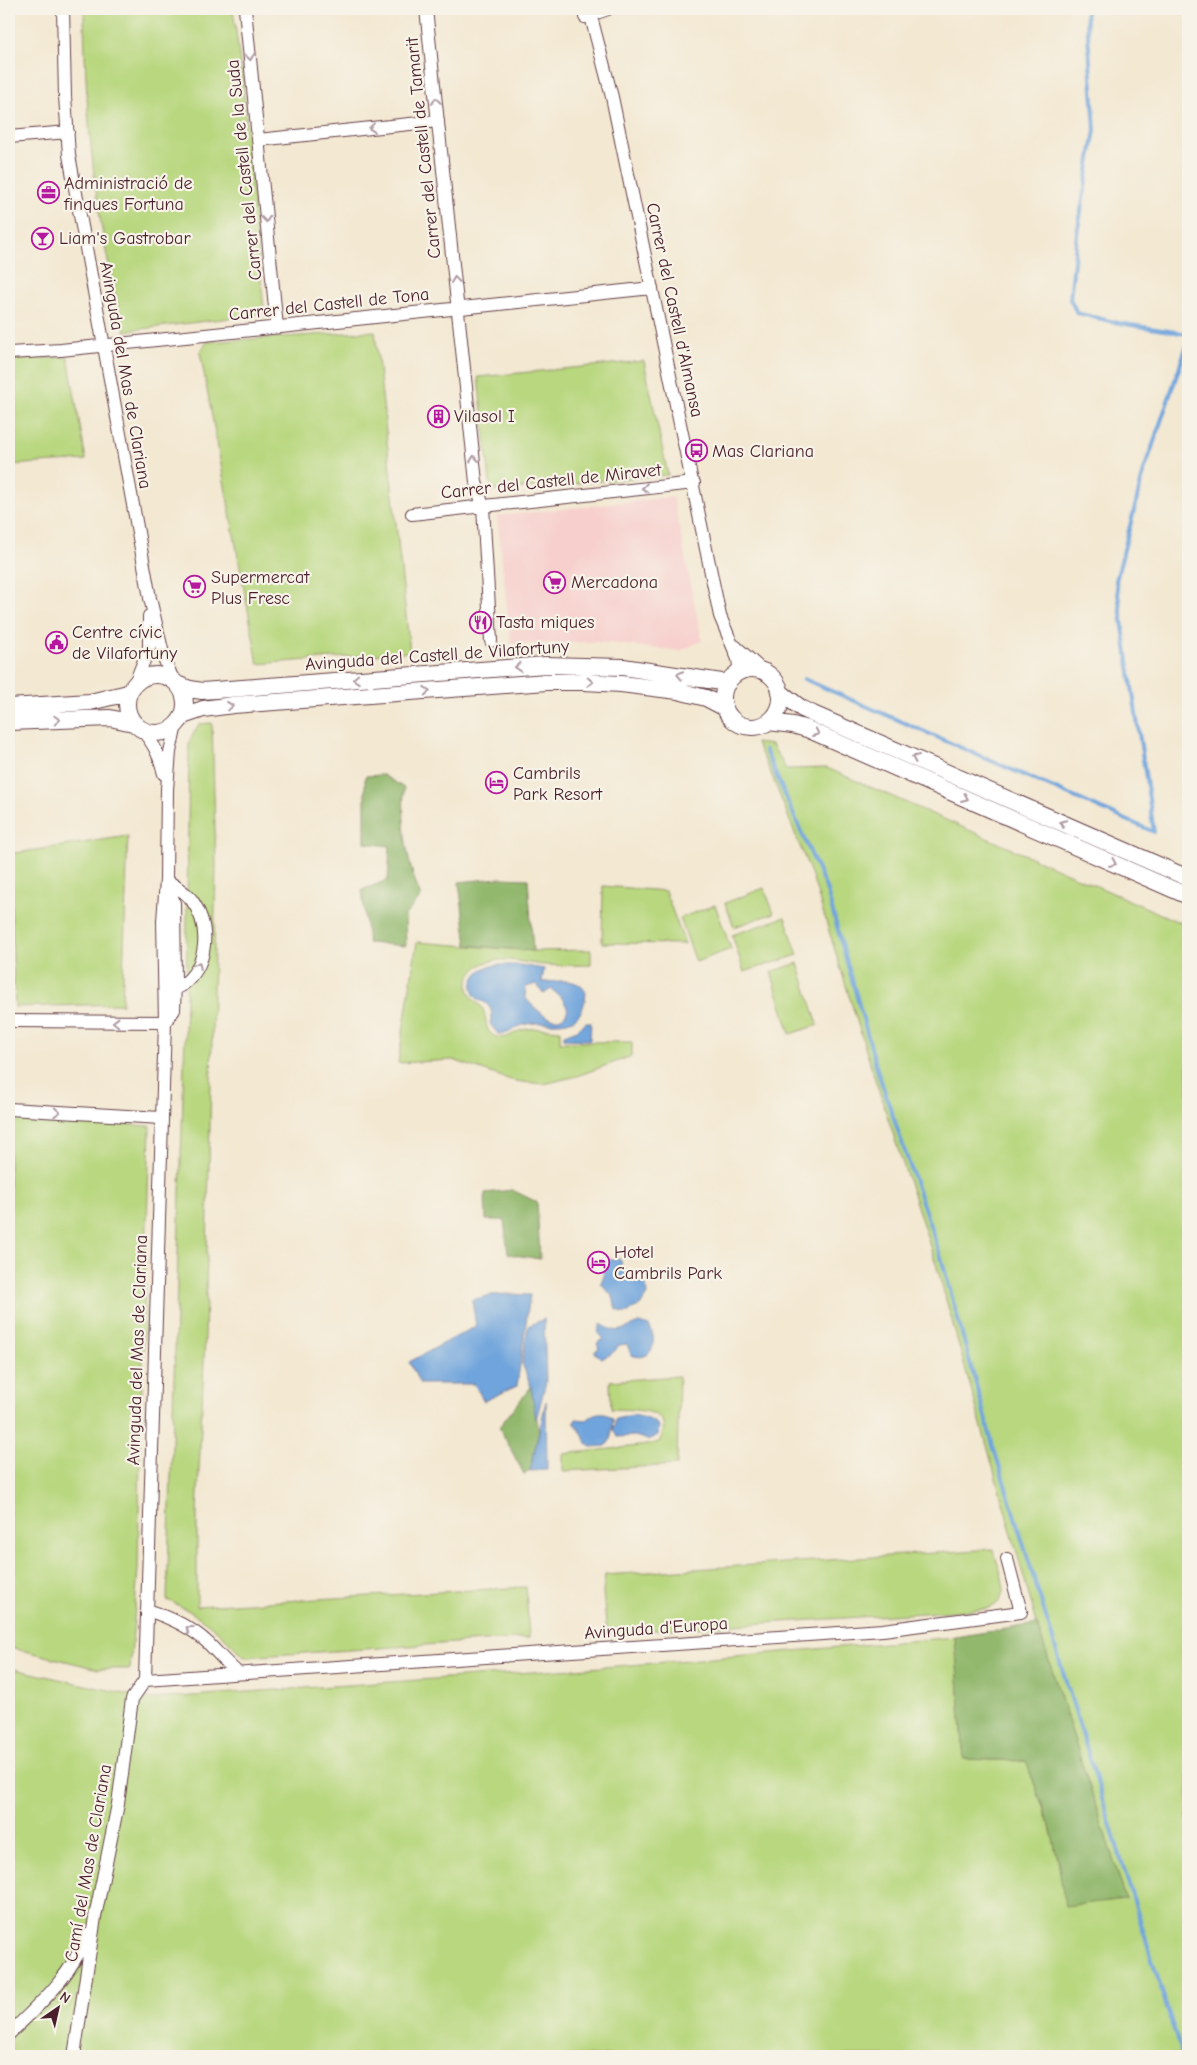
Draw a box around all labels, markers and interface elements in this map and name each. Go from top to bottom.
street label: Carrer del Castell de Tamarit [401,35,446,260]
one-way arrow [244,54,255,62]
street label: Carrer del Castell de la Suda [222,58,267,281]
one-way arrow [431,97,442,105]
one-way arrow [368,122,376,133]
place label: Administració de finques Fortuna [63,173,193,215]
office icon: Administració de finques Fortuna [36,181,60,205]
street label: Carrer del Castell d'Almansa [642,201,708,419]
one-way arrow [260,215,271,223]
bar icon: Liam's Gastrobar [31,226,55,250]
place label: Liam's Gastrobar [59,228,191,249]
street label: Avinguda del Mas de Clariana [95,260,156,490]
one-way arrow [450,276,461,284]
street label: Carrer del Castell de Tona [228,284,430,325]
building icon: Vilasol I [426,404,450,428]
place label: Vilasol I [454,406,515,427]
bus stop icon: Mas Clariana [684,439,708,463]
place label: Mas Clariana [712,441,814,462]
one-way arrow [469,455,480,463]
street label: Carrer del Castell de Miravet [440,459,663,504]
one-way arrow [641,483,649,494]
place label: Supermercat Plus Fresc [211,567,310,609]
supermarket icon: Mercadona [543,570,567,594]
place label: Mercadona [571,572,658,593]
supermarket icon: Supermercat Plus Fresc [183,575,207,599]
restaurant icon: Tasta miques [468,610,492,634]
place label: Tasta miques [496,612,594,633]
place label: Centre cívic de Vilafortuny [72,622,178,664]
public building icon: Centre cívic de Vilafortuny [44,630,68,654]
street label: Avinguda del Castell de Vilafortuny [304,636,571,675]
one-way arrow [514,661,522,672]
one-way arrow [675,671,684,681]
one-way arrow [352,674,360,685]
one-way arrow [586,677,594,688]
one-way arrow [424,686,432,697]
one-way arrow [227,701,235,712]
one-way arrow [54,714,62,725]
one-way arrow [811,726,820,737]
one-way arrow [911,753,920,764]
place label: Cambrils Park Resort [513,763,603,805]
hotel icon: Cambrils Park Resort [485,771,509,795]
one-way arrow [960,791,969,802]
one-way arrow [1059,819,1068,830]
one-way arrow [1108,857,1117,868]
one-way arrow [192,962,202,971]
one-way arrow [112,1017,120,1027]
one-way arrow [54,1106,62,1117]
street label: Avinguda del Mas de Clariana [123,1234,152,1466]
place label: Hotel Cambrils Park [614,1242,722,1284]
hotel icon: Hotel Cambrils Park [586,1250,610,1274]
street label: Avinguda d'Europa [584,1613,729,1644]
one-way arrow [185,1626,195,1635]
street label: Camí del Mas de Clariana [61,1763,116,1964]
north arrow [32,1982,82,2032]
text: N [56,1988,74,2007]

